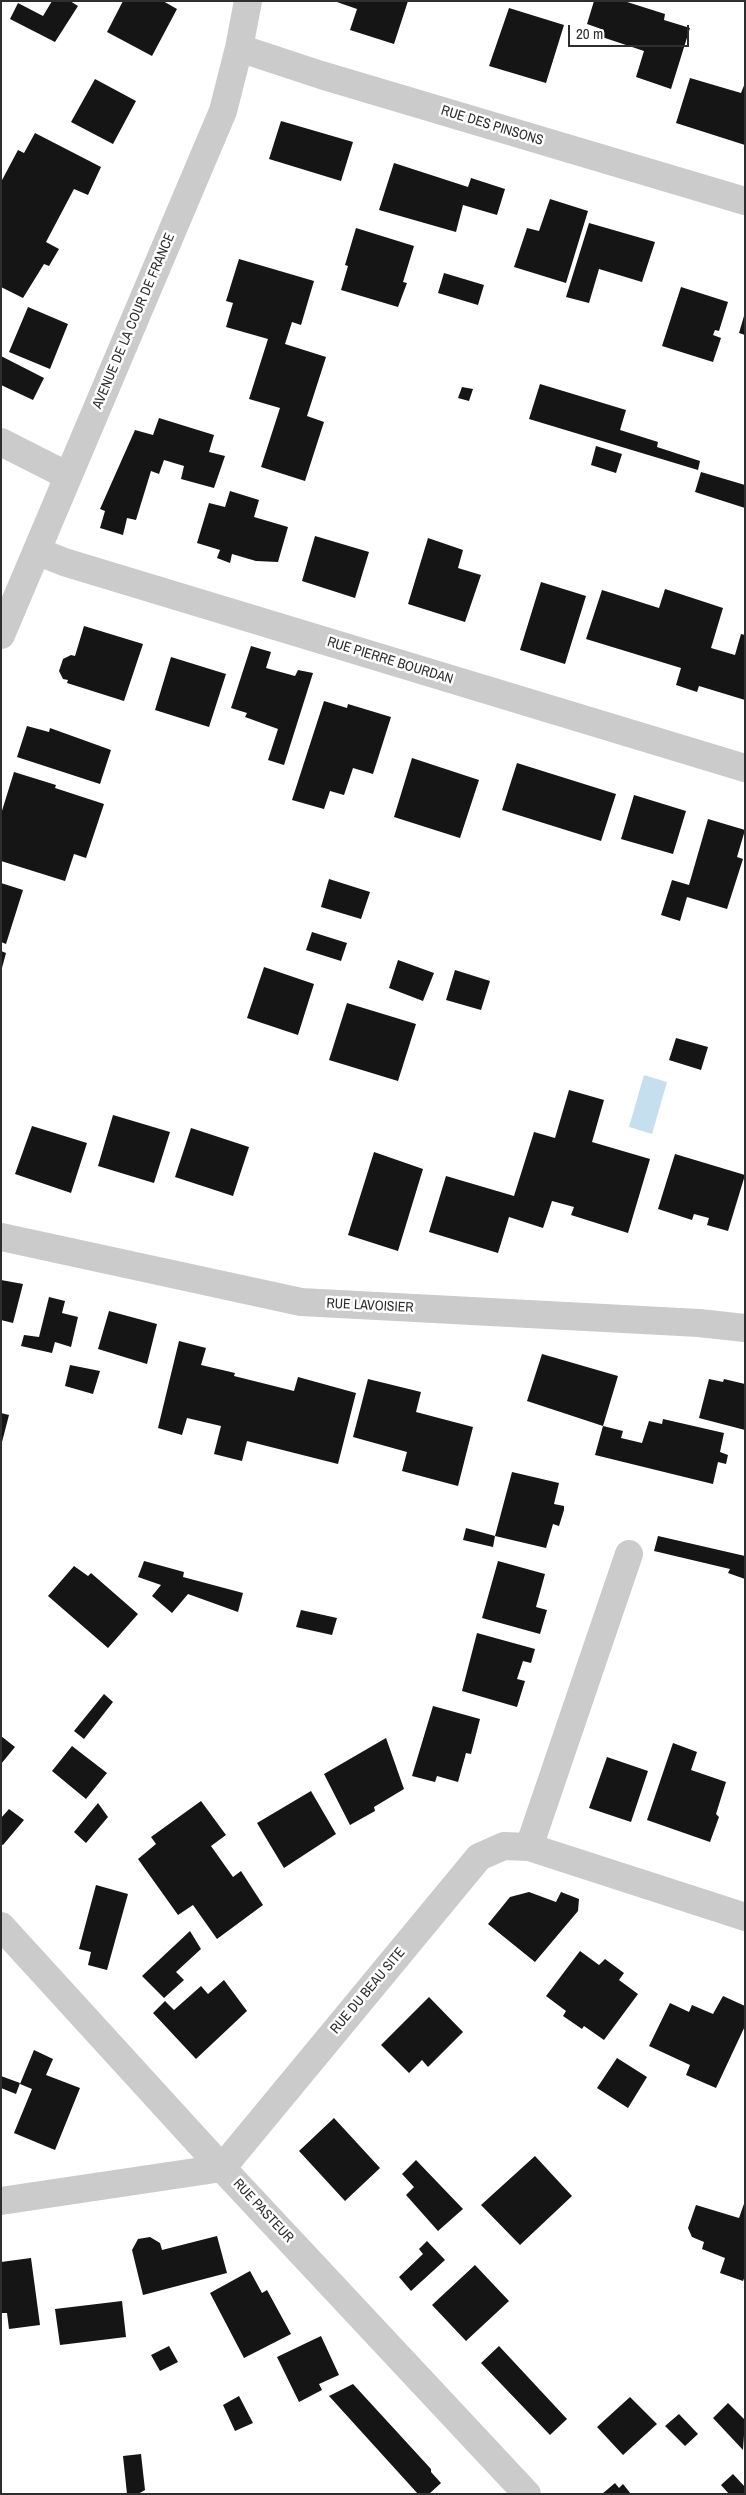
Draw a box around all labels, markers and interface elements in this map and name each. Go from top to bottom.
scale bar [571,15,692,47]
text: 20 m [576,23,603,44]
street label: RUE DES PINSONS [439,102,545,150]
street label: AVENUE DE LA COUR DE FRANCE [89,231,179,411]
street label: RUE PIERRE BOURDAN [325,634,455,688]
street label: RUE LAVOISIER [326,1295,414,1317]
street label: RUE DU BEAU SITE [327,1945,409,2037]
street label: RUE PASTEUR [229,2176,297,2246]

